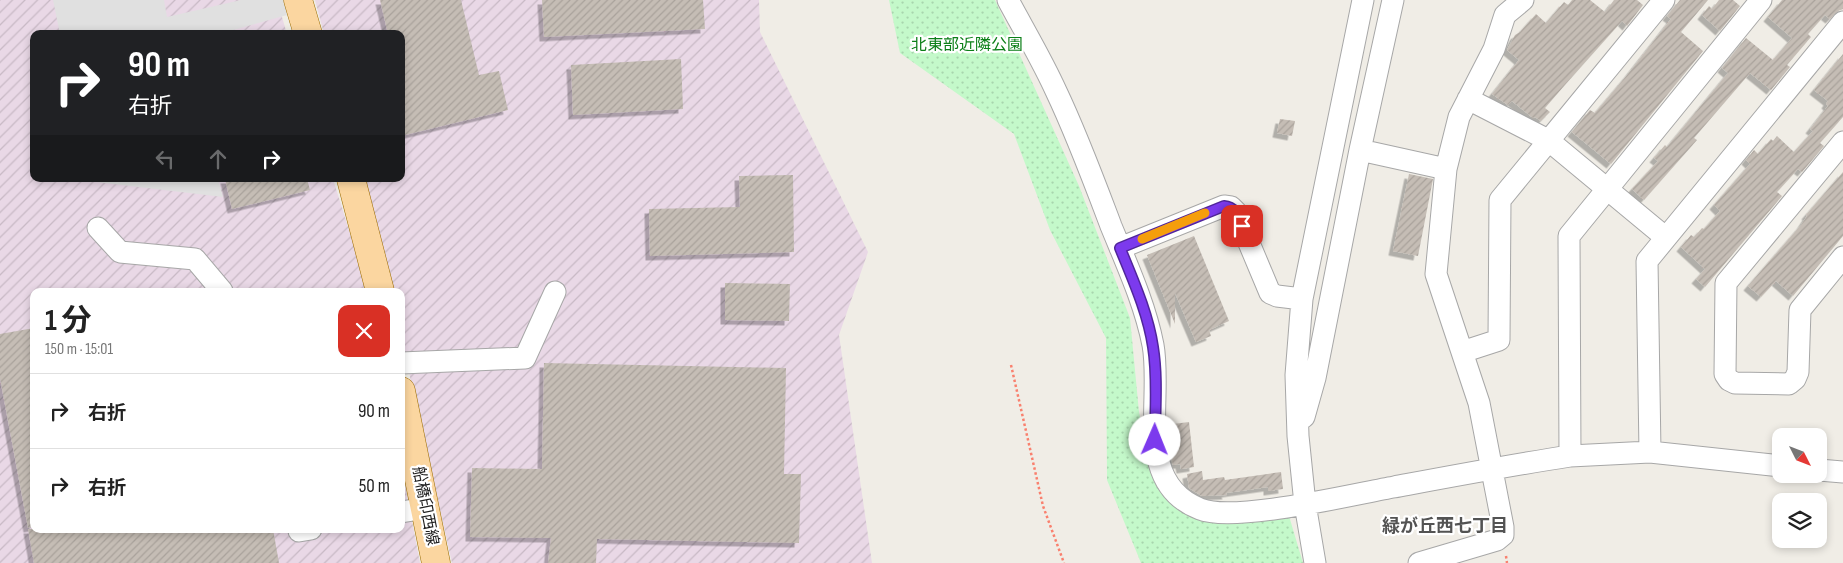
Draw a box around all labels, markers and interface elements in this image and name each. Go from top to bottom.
park label: 北東部近隣公園 [911,36,1023,55]
text: 90 m [128,44,190,87]
icon: right [45,50,110,115]
text: 右折 [128,93,172,120]
icon: left [151,145,179,173]
icon: ahead [204,145,232,173]
icon: right [257,145,285,173]
pin [1221,205,1263,247]
icon: arrive [1228,212,1256,240]
text: 1 分 [45,303,91,339]
button: close [338,305,390,357]
text: 150 m · 15:01 [45,340,113,359]
icon: right [45,397,73,425]
text: 90 m [358,400,390,423]
text: 右折 [88,402,126,425]
position arrow [1128,413,1180,465]
north arrow [1772,428,1828,482]
map controls [1772,428,1827,548]
street label: 船橋印西線 [408,465,442,547]
icon: right [45,472,73,500]
text: 50 m [359,475,390,498]
text: 右折 [88,477,126,500]
button: layers [1772,493,1827,548]
district label: 緑が丘西七丁目 [1382,516,1508,537]

